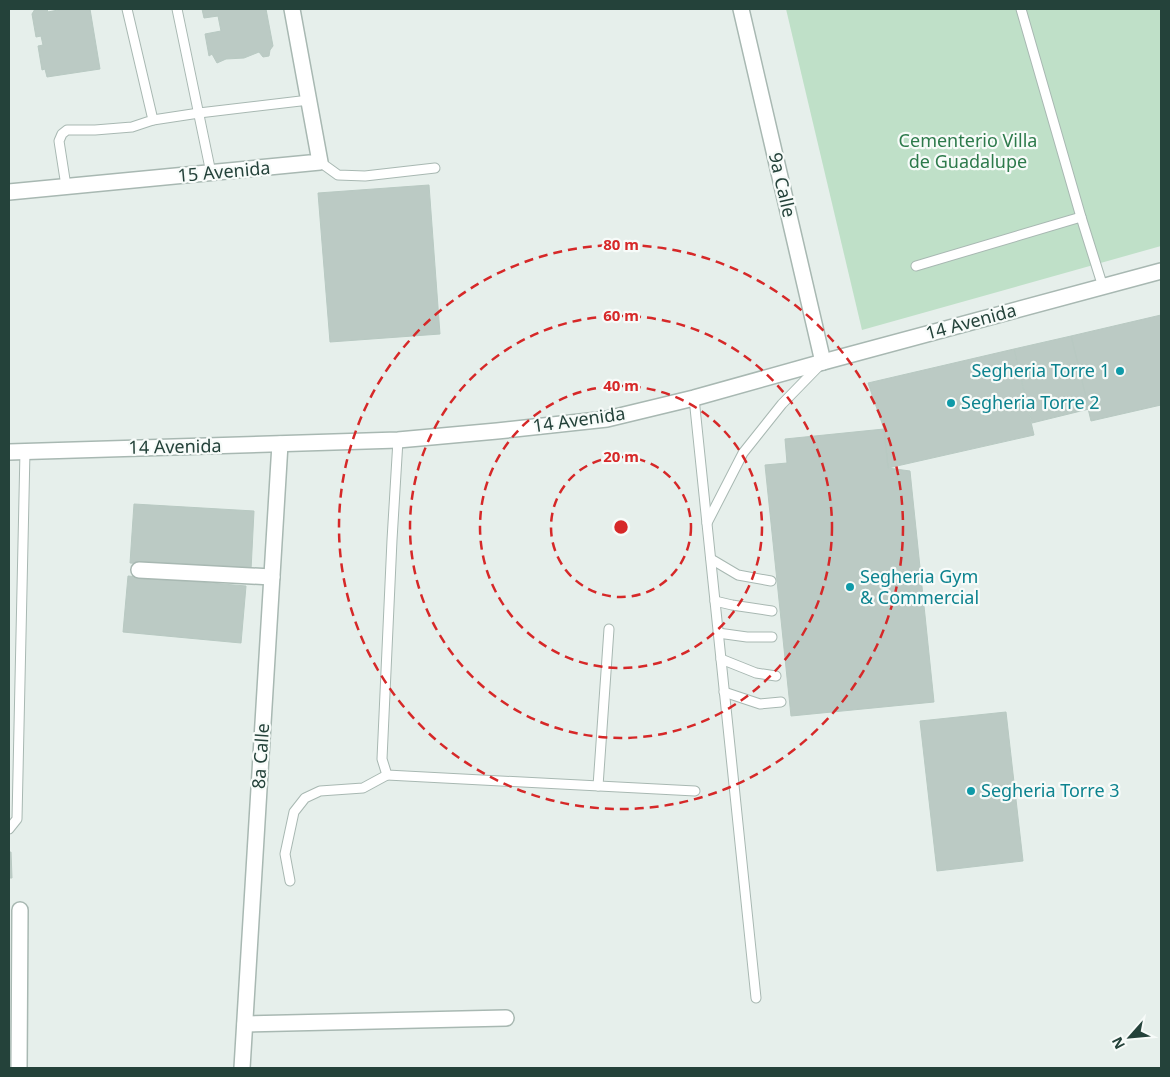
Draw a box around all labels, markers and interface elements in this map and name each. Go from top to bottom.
park label: Cementerio Villa de Guadalupe [899,128,1037,173]
street label: 9a Calle [764,150,802,220]
street label: 15 Avenida [177,155,271,187]
text: 80 m [603,234,639,254]
street label: 14 Avenida [923,297,1019,345]
text: 60 m [603,305,639,325]
place label: Segheria Torre 1 [971,358,1110,382]
marker: Segheria Torre 1 [1114,365,1126,377]
text: 40 m [603,375,639,395]
place label: Segheria Torre 2 [961,390,1100,414]
marker: Segheria Torre 2 [945,397,957,409]
street label: 14 Avenida [531,401,627,437]
street label: 14 Avenida [128,433,222,459]
text: 20 m [603,446,639,466]
centre of rings [612,518,630,536]
place label: Segheria Gym & Commercial [860,564,979,609]
marker: Segheria Gym & Commercial [844,581,856,593]
street label: 8a Calle [246,722,274,790]
place label: Segheria Torre 3 [981,778,1120,802]
marker: Segheria Torre 3 [965,785,977,797]
north arrow [1105,1012,1155,1062]
text: N [1107,1034,1129,1053]

